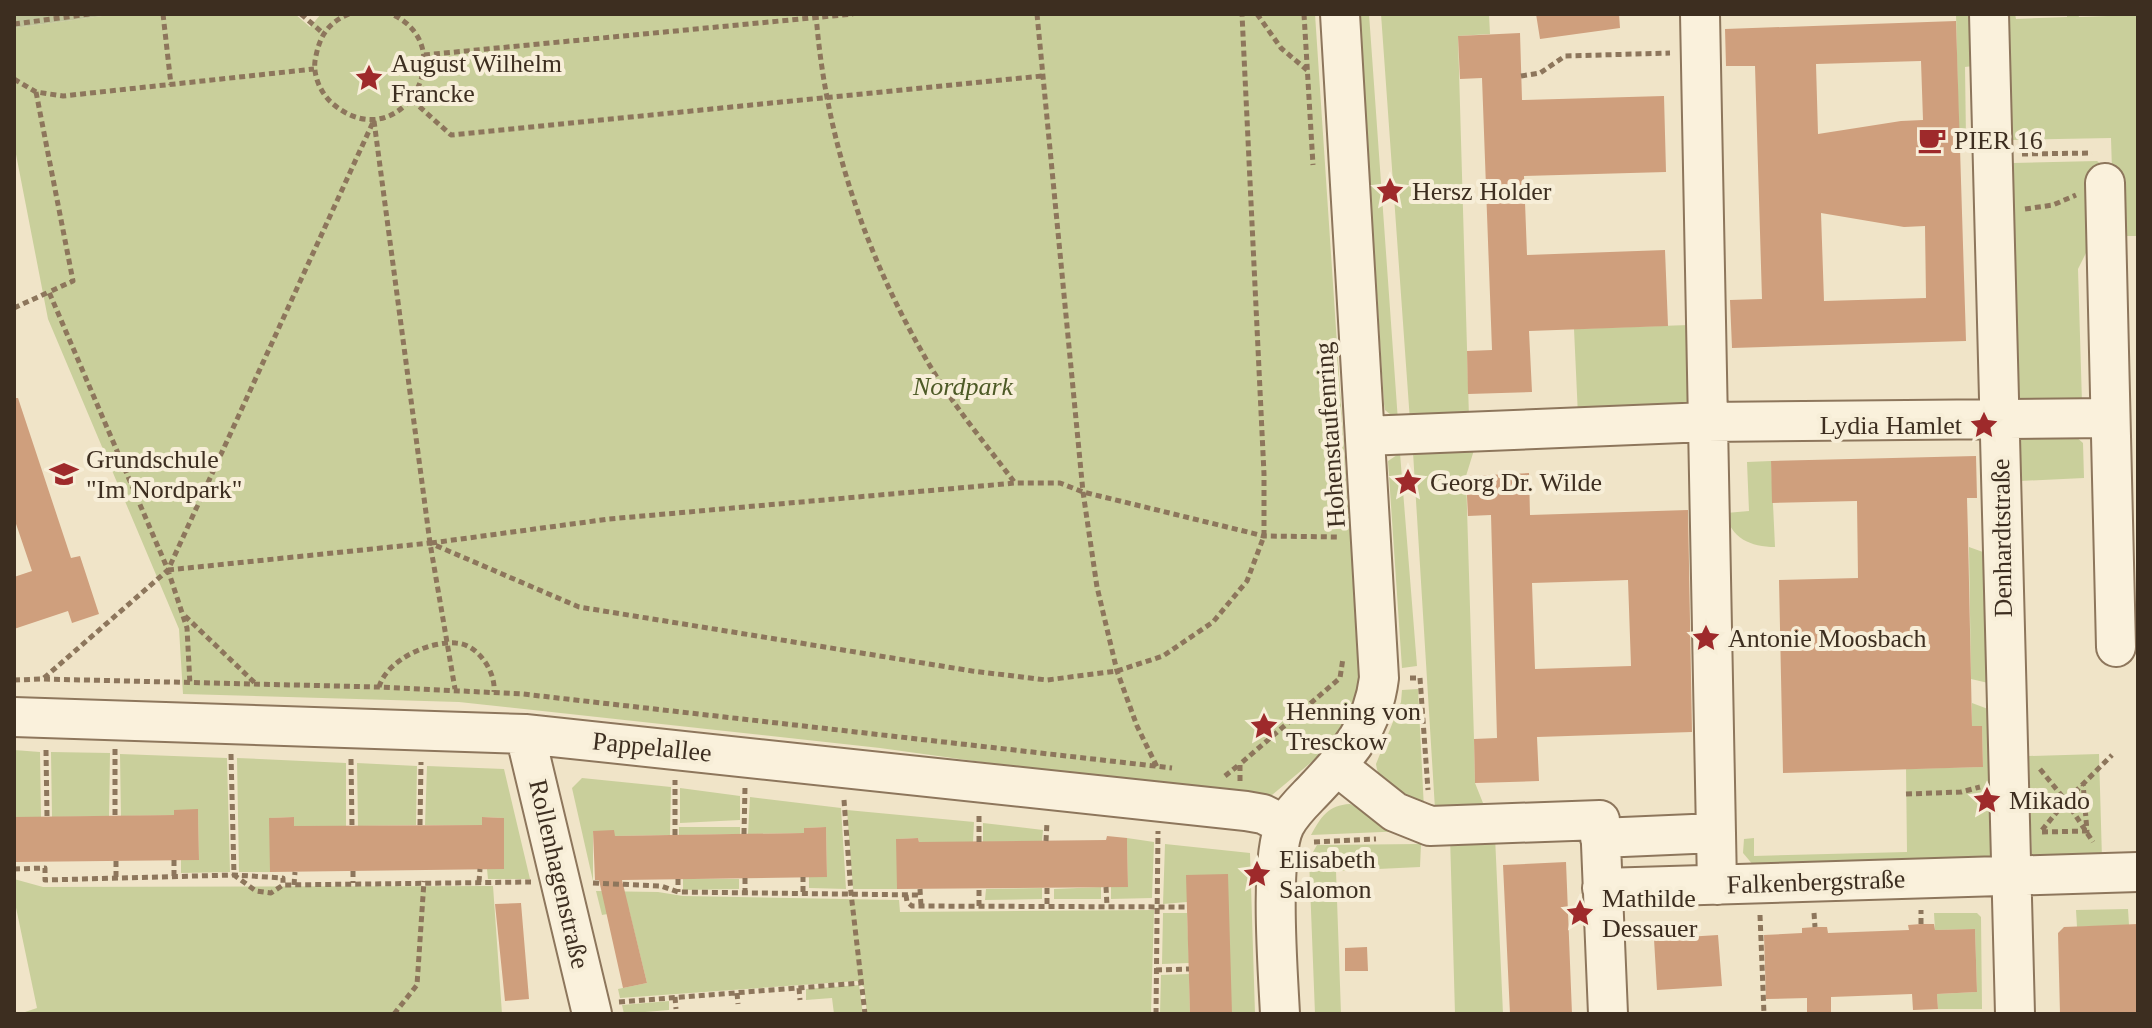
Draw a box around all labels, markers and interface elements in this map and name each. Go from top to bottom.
place label: August Wilhelm Francke [391,49,562,108]
place icon: August Wilhelm Francke [354,63,384,93]
cafe icon: PIER 16 [1917,125,1947,155]
place label: PIER 16 [1954,126,2043,155]
place icon: Hersz Holder [1375,176,1405,206]
place label: Hersz Holder [1412,177,1552,206]
street label: Hohenstaufenring [1309,341,1351,529]
park label: Nordpark [912,372,1014,401]
place icon: Lydia Hamlet [1969,410,1999,440]
place label: Lydia Hamlet [1820,411,1963,440]
place label: Grundschule "Im Nordpark" [86,445,242,504]
street label: Denhardtstraße [1986,458,2018,618]
school or university icon: Grundschule "Im Nordpark" [49,459,79,489]
place icon: Georg Dr. Wilde [1393,467,1423,497]
place label: Georg Dr. Wilde [1430,468,1602,497]
place icon: Antonie Moosbach [1691,623,1721,653]
place label: Antonie Moosbach [1728,624,1927,653]
place label: Henning von Tresckow [1286,697,1421,756]
place icon: Henning von Tresckow [1249,711,1279,741]
street label: Pappelallee [591,726,713,768]
street label: Rollenhagenstraße [523,776,595,972]
place icon: Mikado [1972,785,2002,815]
place label: Mikado [2009,786,2090,815]
place label: Elisabeth Salomon [1279,845,1376,904]
place icon: Elisabeth Salomon [1242,859,1272,889]
street label: Falkenbergstraße [1726,864,1906,900]
place label: Mathilde Dessauer [1602,884,1698,943]
place icon: Mathilde Dessauer [1565,898,1595,928]

